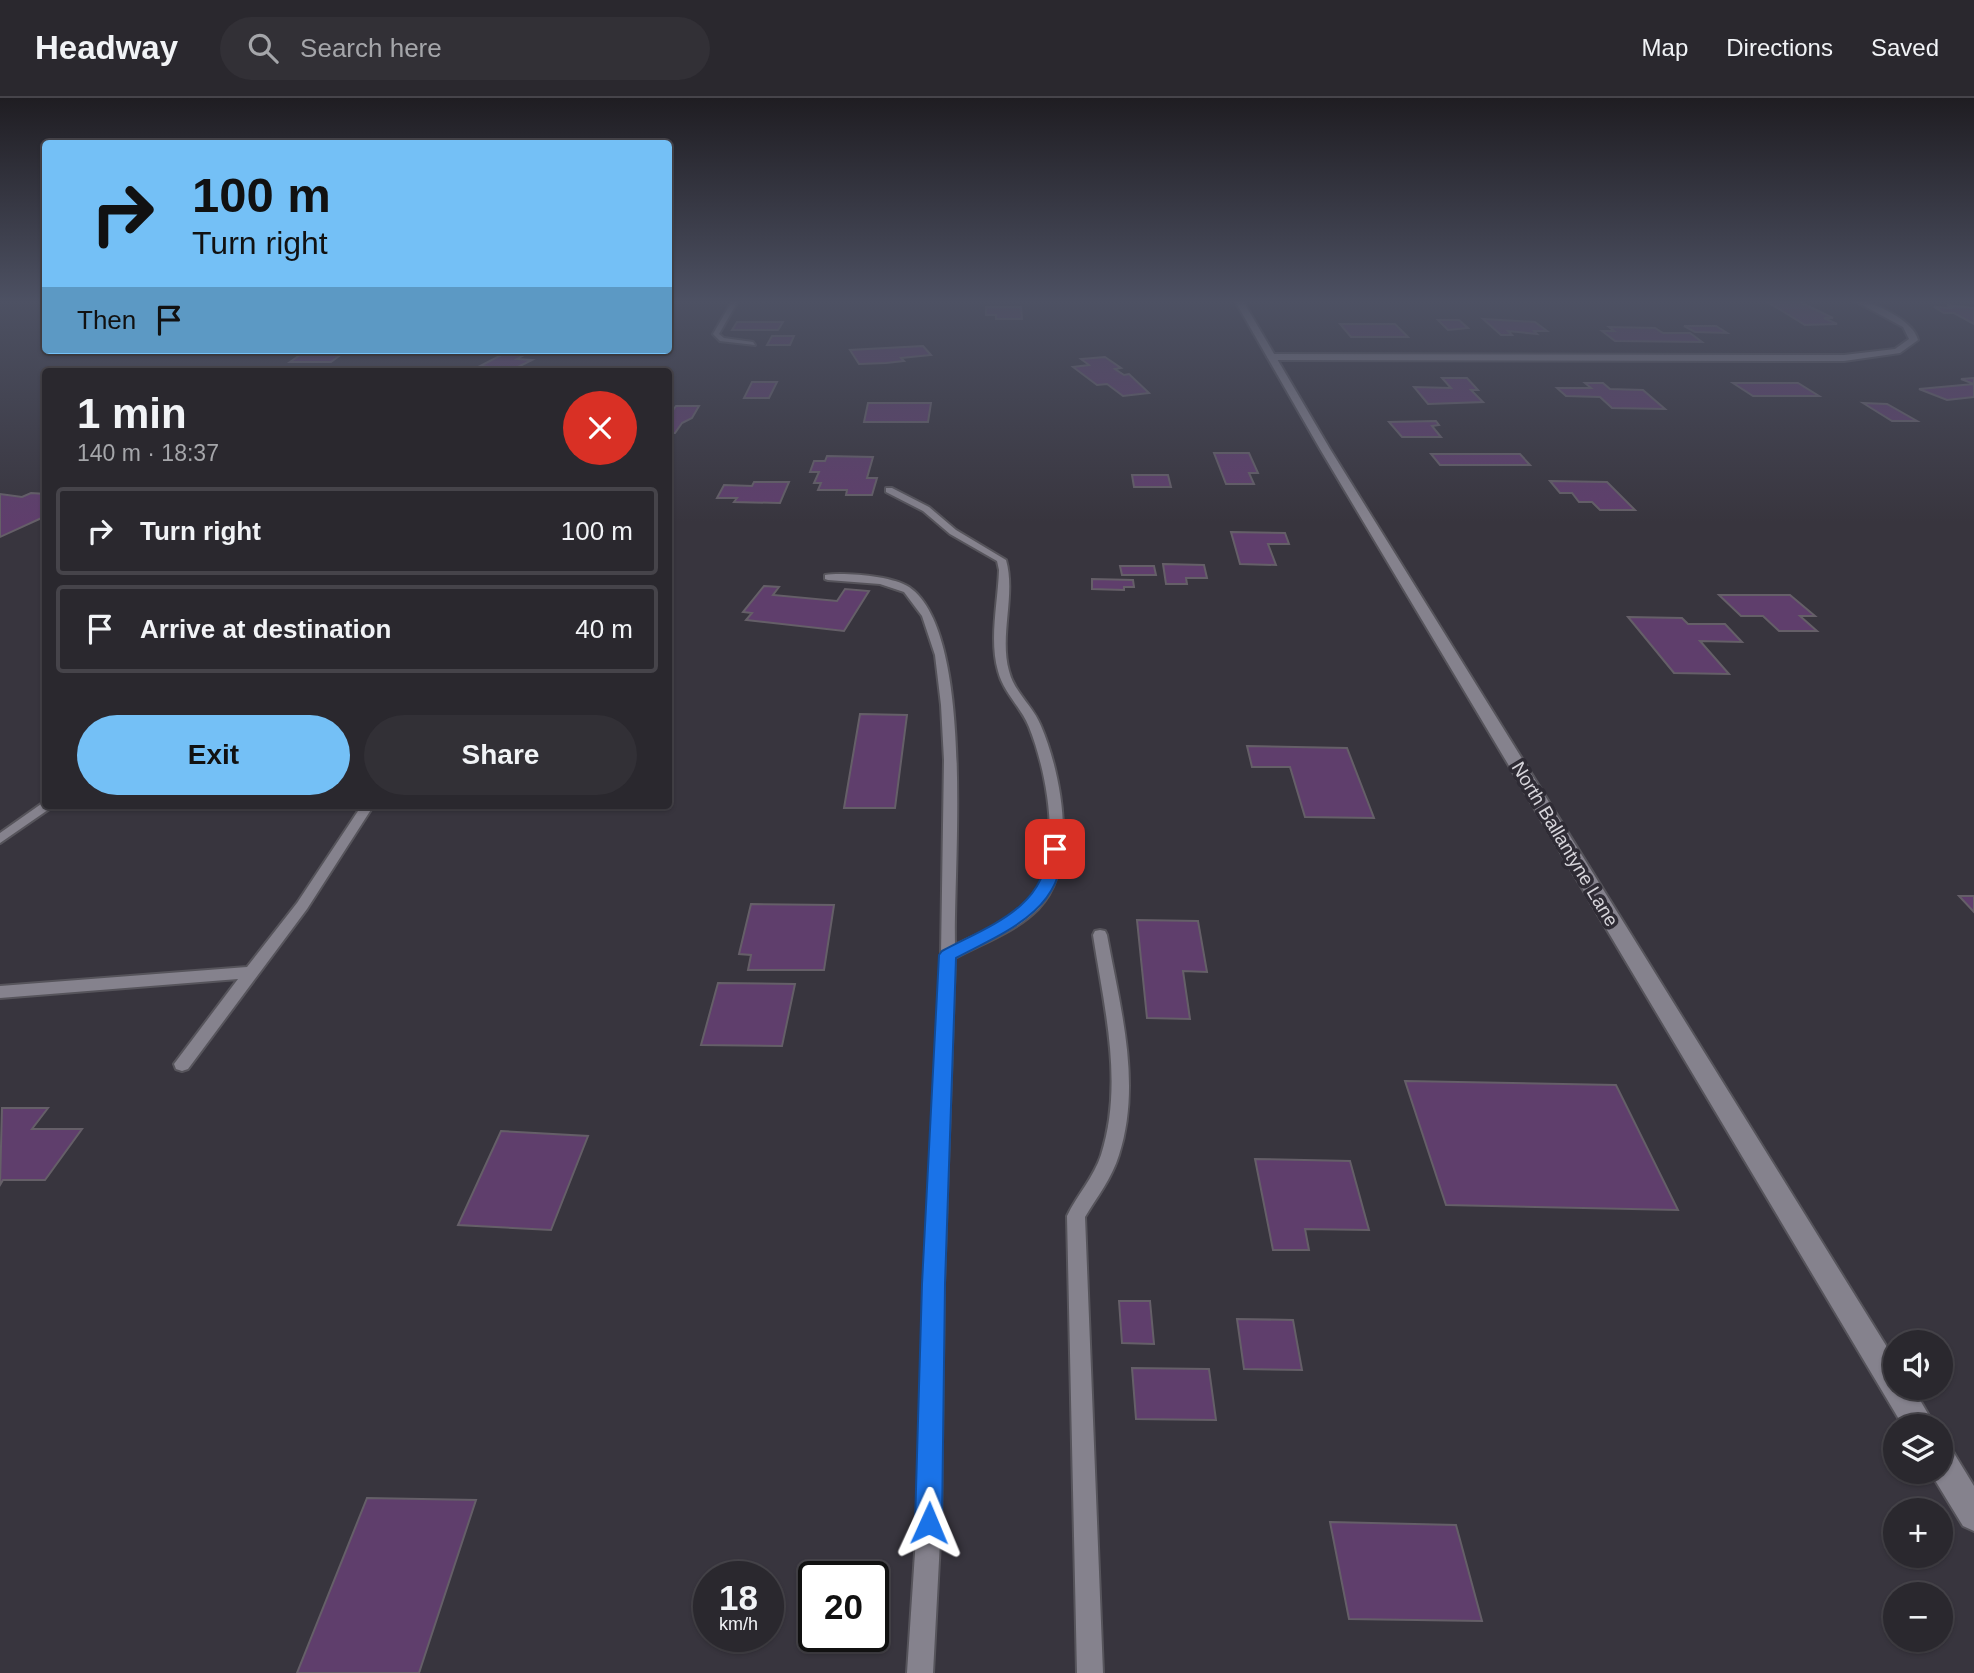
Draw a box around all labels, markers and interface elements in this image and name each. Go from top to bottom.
search box [220,17,710,80]
text: Headway [35,29,178,66]
icon: search [244,29,282,67]
text: Search here [300,33,442,63]
text: Map [1642,34,1688,61]
text: Directions [1726,34,1833,61]
text: Saved [1871,34,1939,61]
icon: right [77,168,168,259]
text: 100 m [192,168,331,222]
text: Turn right [192,225,328,261]
icon: arrive [150,301,188,339]
text: Then [77,305,136,335]
text: 1 min [77,390,187,437]
button: close [563,391,637,465]
text: 140 m · 18:37 [77,440,219,466]
icon: right [81,512,119,550]
text: Turn right [140,516,261,546]
text: 100 m [561,516,633,546]
icon: arrive [81,610,119,648]
text: Arrive at destination [140,614,391,644]
text: 40 m [575,614,633,644]
button: Exit [77,715,350,795]
button: Share [364,715,637,795]
street label: North Ballantyne Lane [1508,758,1622,930]
pin [1025,819,1085,879]
icon: arrive [1036,830,1074,868]
map controls [1883,1330,1953,1652]
button: sound [1883,1330,1953,1400]
button: layers [1883,1414,1953,1484]
position arrow [892,1486,966,1560]
button: + [1883,1498,1953,1568]
speed limit sign: 20 [798,1561,889,1652]
text: 18 [719,1578,758,1617]
button: − [1883,1582,1953,1652]
text: km/h [719,1614,758,1634]

